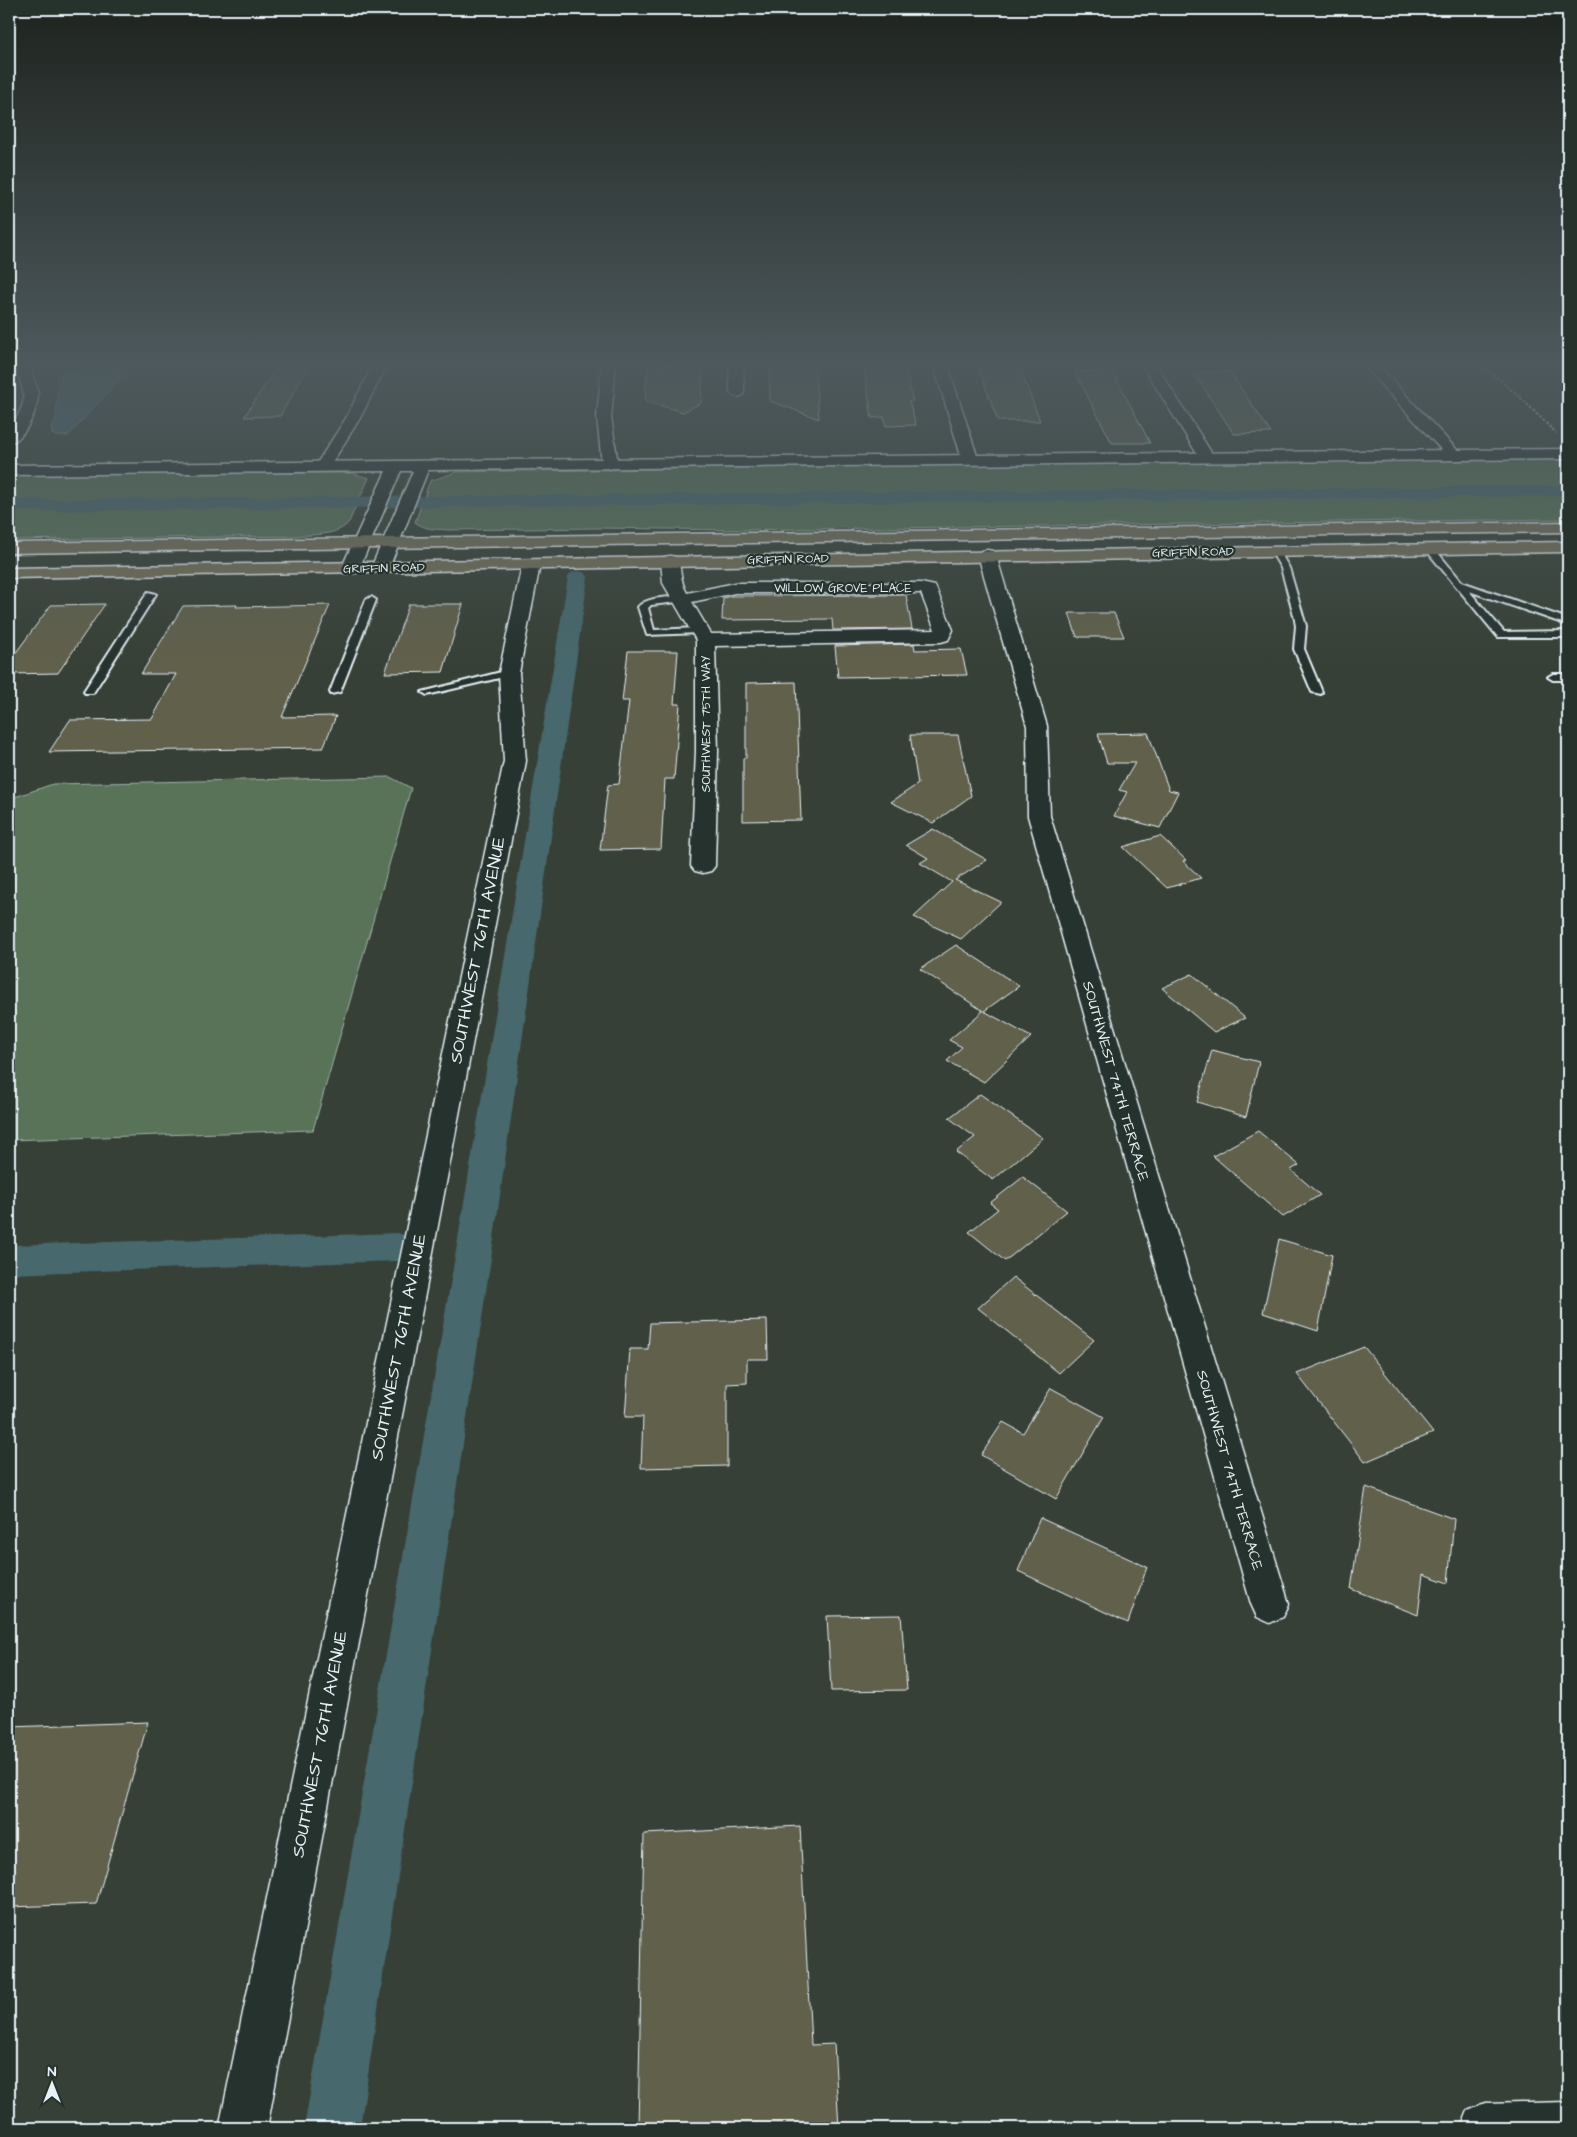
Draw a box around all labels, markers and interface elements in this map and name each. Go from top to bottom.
street label: GRIFFIN ROAD [1152,543,1234,562]
street label: GRIFFIN ROAD [747,550,829,569]
street label: GRIFFIN ROAD [343,559,425,578]
street label: WILLOW GROVE PLACE [774,580,912,597]
street label: SOUTHWEST 75TH WAY [698,655,715,792]
street label: SOUTHWEST 76TH AVENUE [443,834,512,1066]
street label: SOUTHWEST 74TH TERRACE [1077,979,1154,1184]
street label: SOUTHWEST 76TH AVENUE [364,1231,433,1463]
street label: SOUTHWEST 74TH TERRACE [1191,1368,1268,1573]
street label: SOUTHWEST 76TH AVENUE [285,1628,354,1860]
north arrow [28,2060,78,2110]
text: N [48,2062,57,2082]

